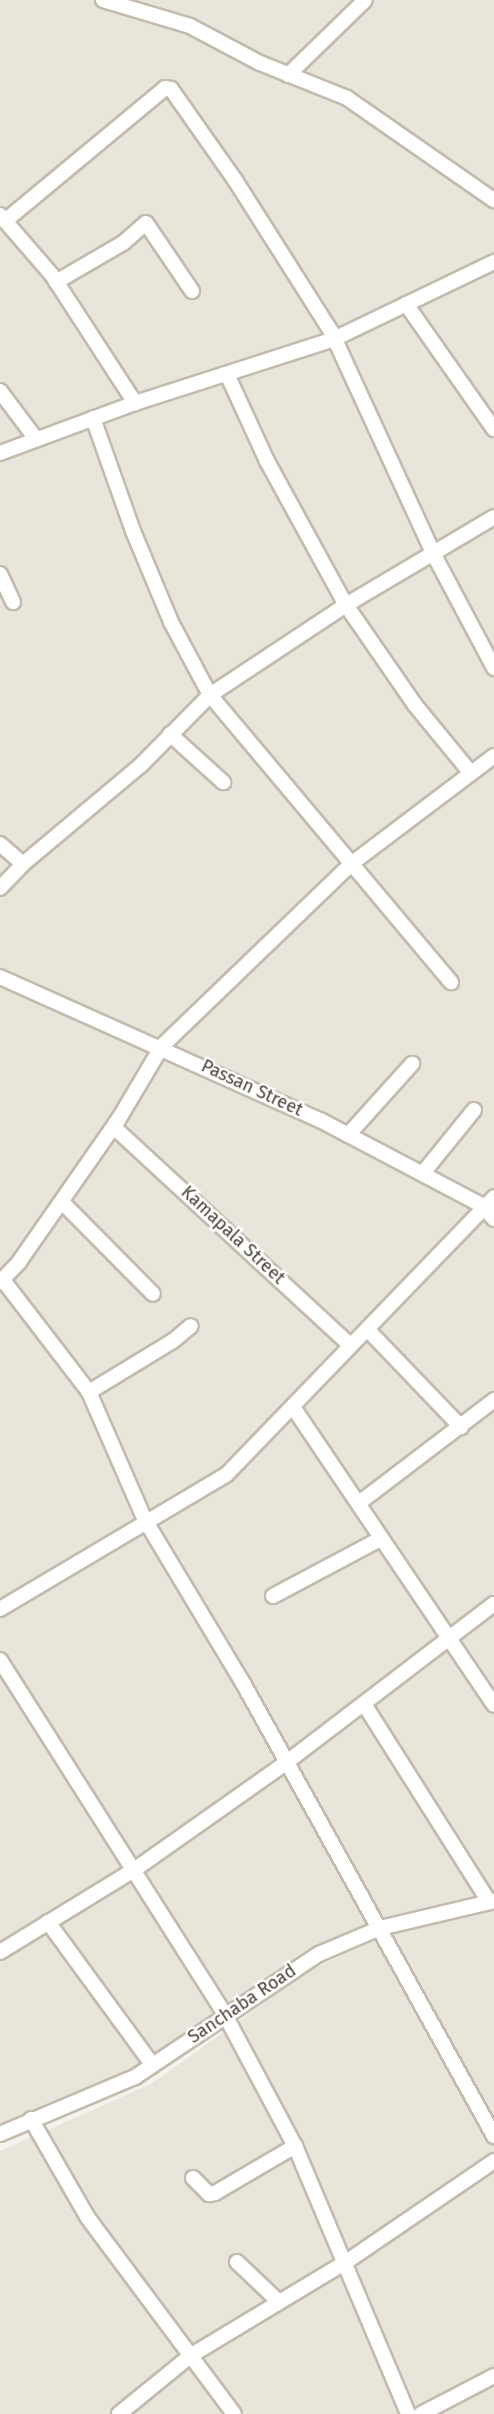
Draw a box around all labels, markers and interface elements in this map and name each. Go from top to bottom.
street label: Passan Street [198,1055,306,1121]
street label: Kamapala Street [177,1181,289,1289]
street label: Sanchaba Road [184,1960,300,2048]

